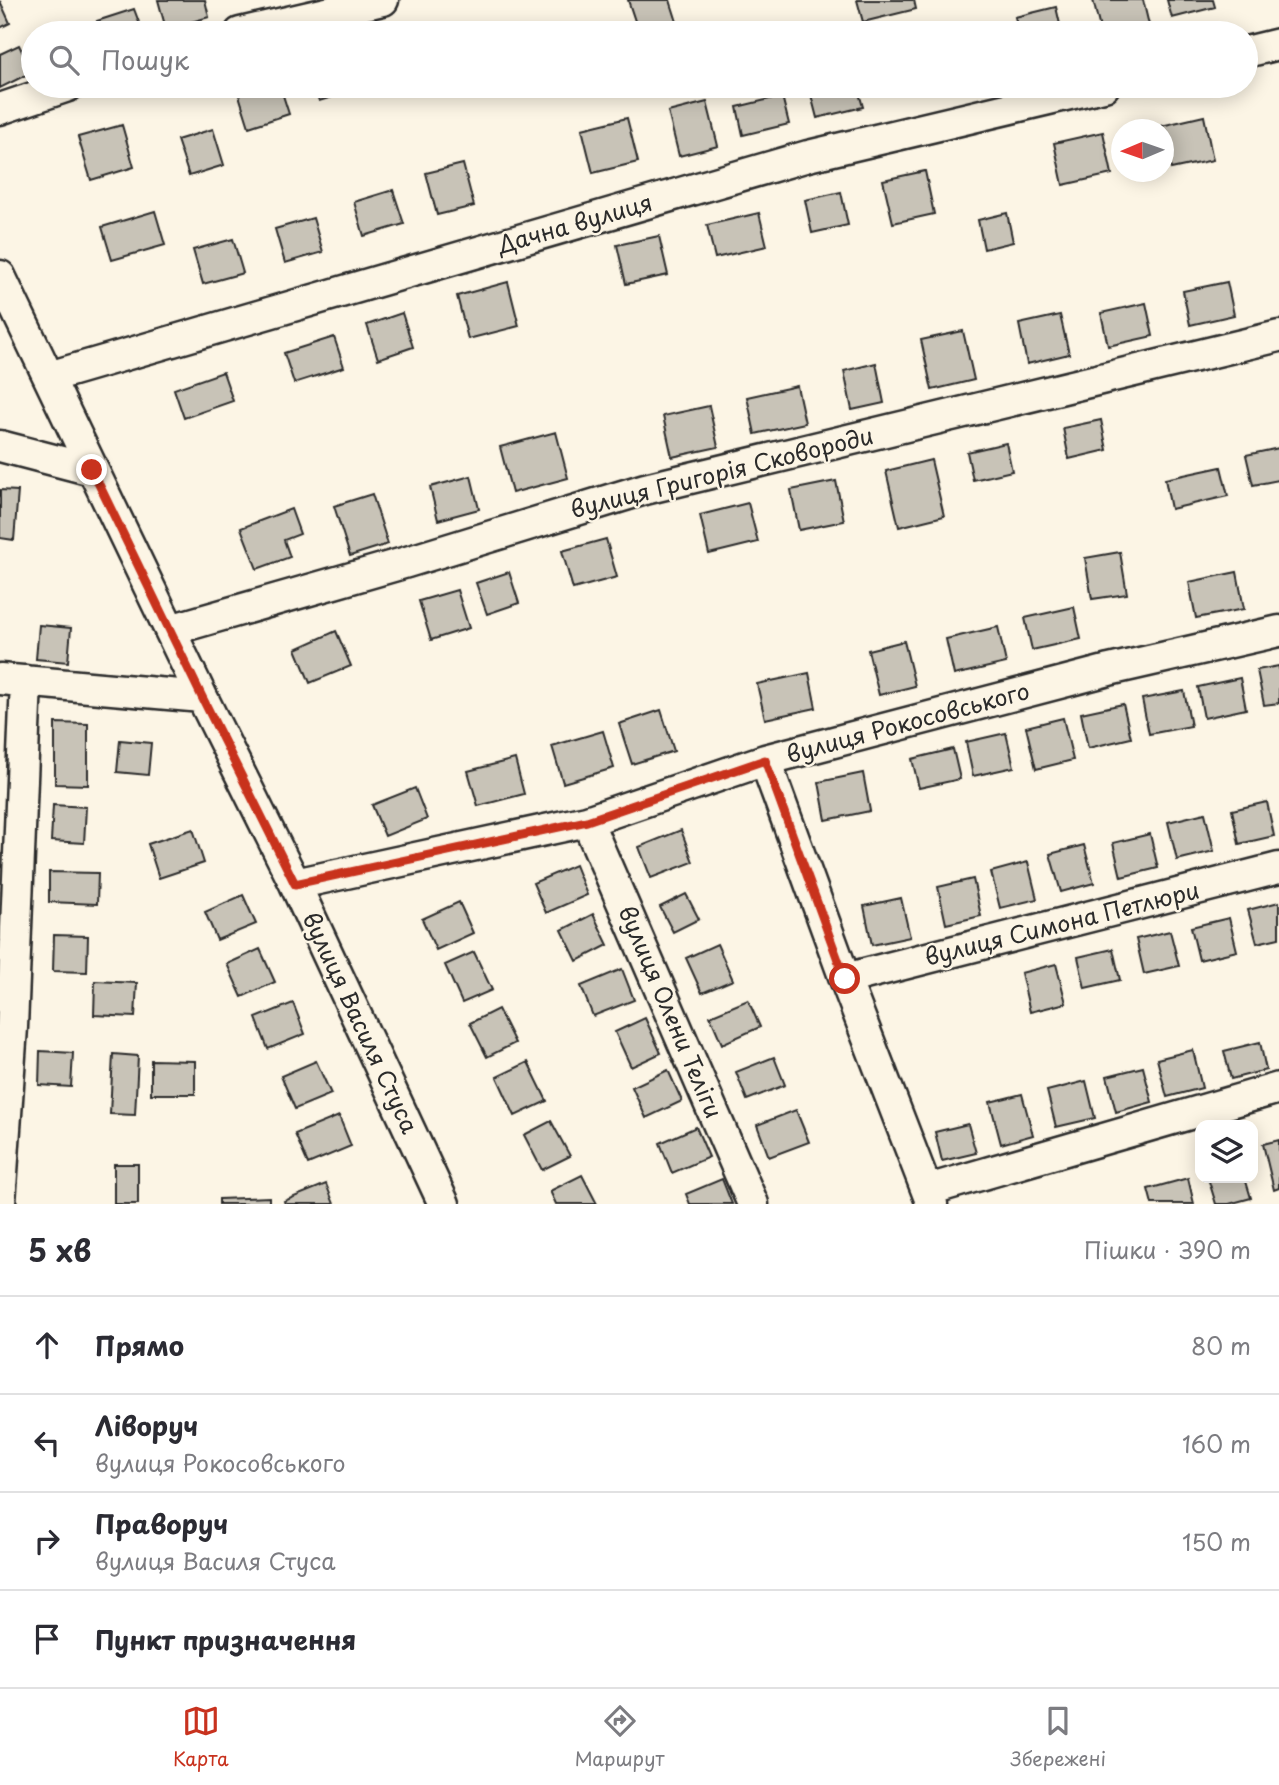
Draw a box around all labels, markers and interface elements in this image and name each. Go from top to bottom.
search box [21,21,1258,98]
text: Пошук [101,40,189,79]
icon: search [45,41,83,79]
north arrow [1111,119,1174,182]
street label: Дачна вулиця [492,184,656,262]
street label: вулиця Григорія Сковороди [567,417,877,526]
route end [76,454,107,485]
street label: вулиця Рокосовського [782,672,1033,771]
street label: вулиця Симона Петлюри [921,871,1203,974]
street label: вулиця Олени Теліги [611,900,732,1123]
street label: вулиця Василя Стуса [295,906,428,1139]
route start [829,963,860,994]
map controls [1195,1120,1258,1183]
button: layers [1195,1120,1258,1183]
text: 5 хв [28,1227,91,1272]
text: Пішки · 390 m [1084,1232,1251,1267]
icon: ahead [28,1326,66,1364]
text: Прямо [95,1326,184,1365]
text: 80 m [1191,1328,1251,1363]
text: Ліворуч [95,1406,198,1445]
icon: left [28,1424,66,1462]
text: 160 m [1182,1426,1251,1461]
text: вулиця Рокосовського [95,1445,345,1480]
text: Праворуч [95,1504,228,1543]
icon: right [28,1522,66,1560]
text: 150 m [1182,1524,1251,1559]
text: вулиця Василя Стуса [95,1543,336,1578]
icon: arrive [28,1620,66,1658]
text: Пункт призначення [95,1620,356,1659]
tab: Карта [173,1702,229,1772]
tab: Маршрут [575,1702,665,1772]
tab: Збережені [1010,1702,1106,1772]

